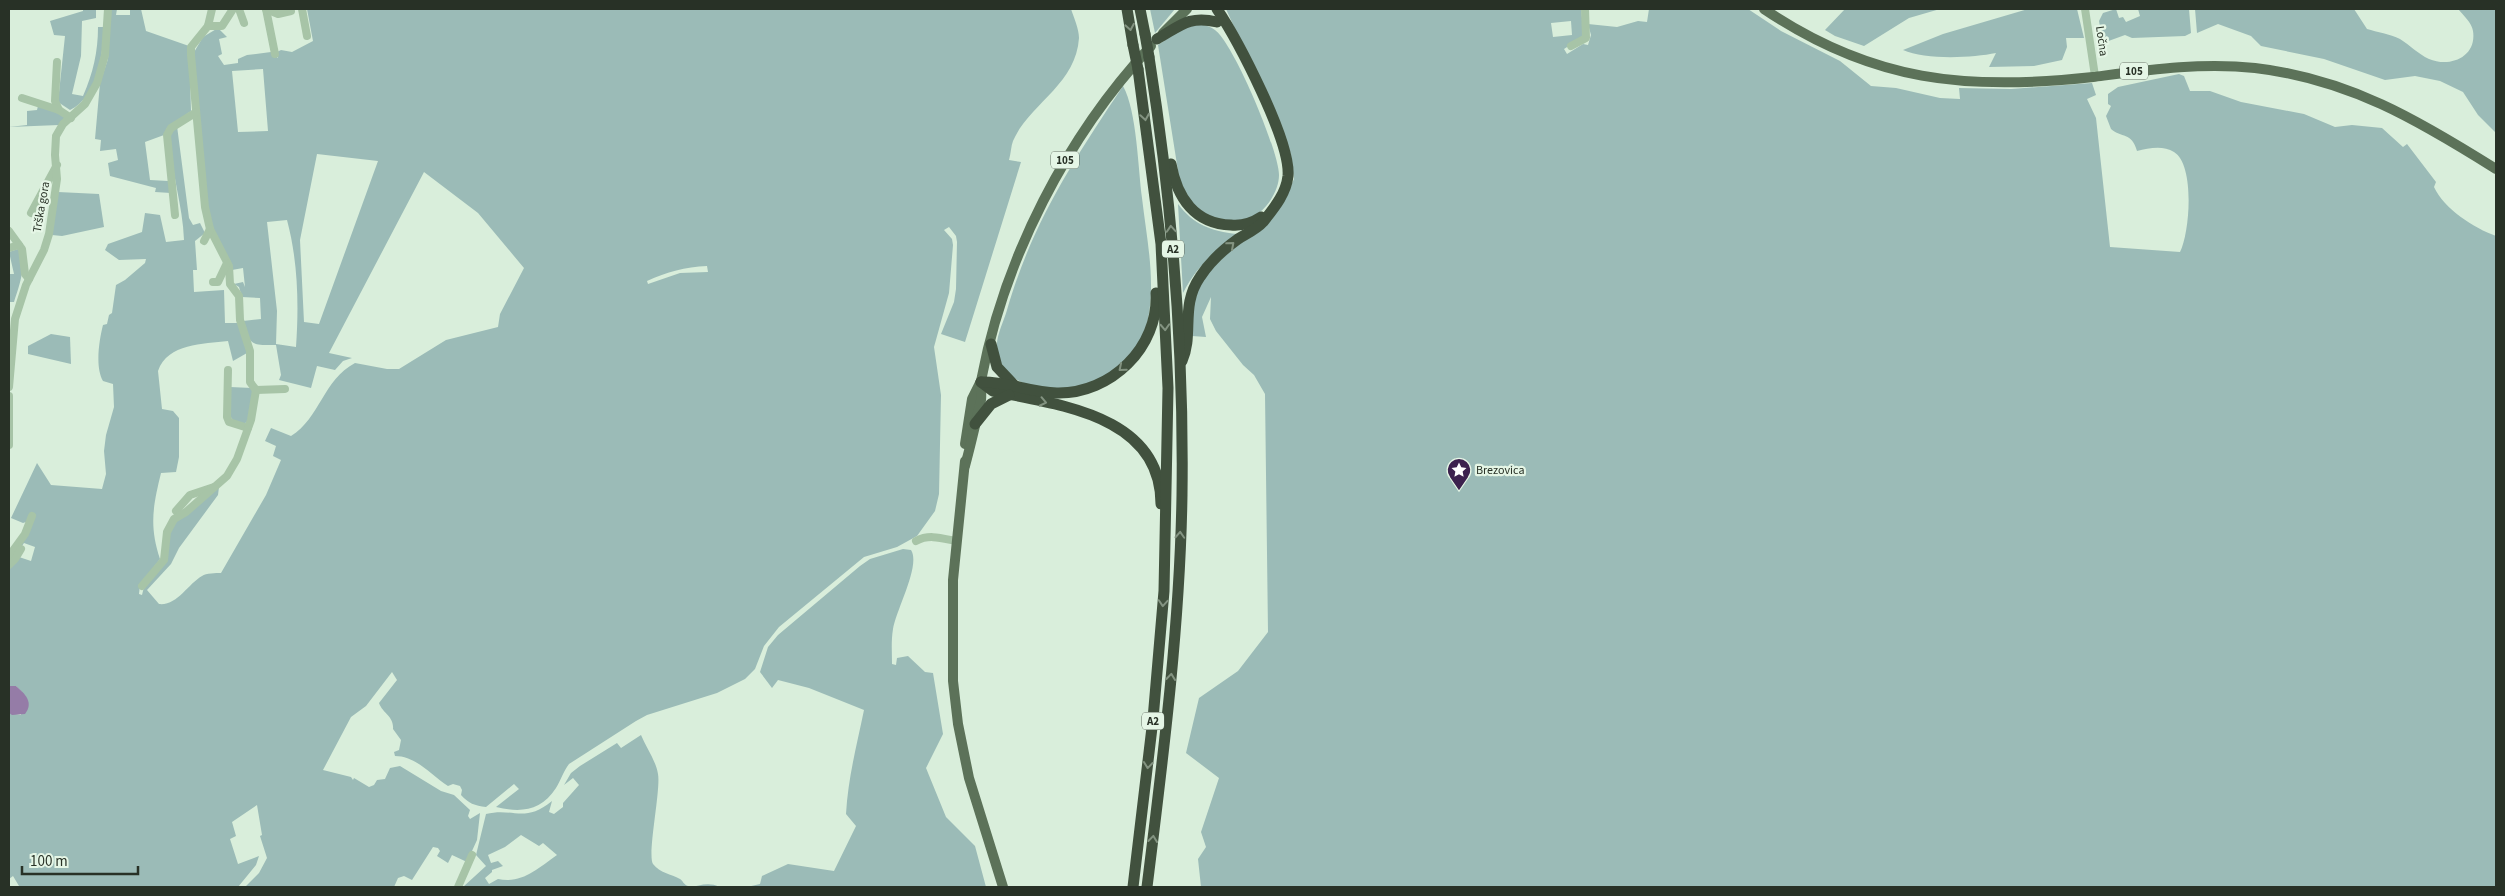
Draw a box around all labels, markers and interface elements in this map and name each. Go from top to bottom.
one-way arrow [1124,22,1134,31]
street label: Ločna [2091,25,2112,57]
road number: 105 [2120,62,2148,80]
one-way arrow [1140,113,1150,121]
road number: 105 [1051,152,1079,168]
street label: Trška gora [29,180,54,234]
one-way arrow [1166,224,1177,232]
road number: A2 [1162,240,1184,258]
one-way arrow [1225,242,1234,251]
one-way arrow [1160,324,1171,332]
one-way arrow [1119,363,1128,372]
one-way arrow [1038,396,1047,407]
place icon: Brezovica [1446,457,1472,491]
place label: Brezovica [1476,462,1524,479]
one-way arrow [1175,531,1186,539]
one-way arrow [1158,599,1169,607]
one-way arrow [1165,673,1176,681]
road number: A2 [1142,712,1164,729]
one-way arrow [1143,761,1154,769]
one-way arrow [1147,835,1158,843]
scale bar [22,844,139,876]
text: 100 m [30,851,68,872]

